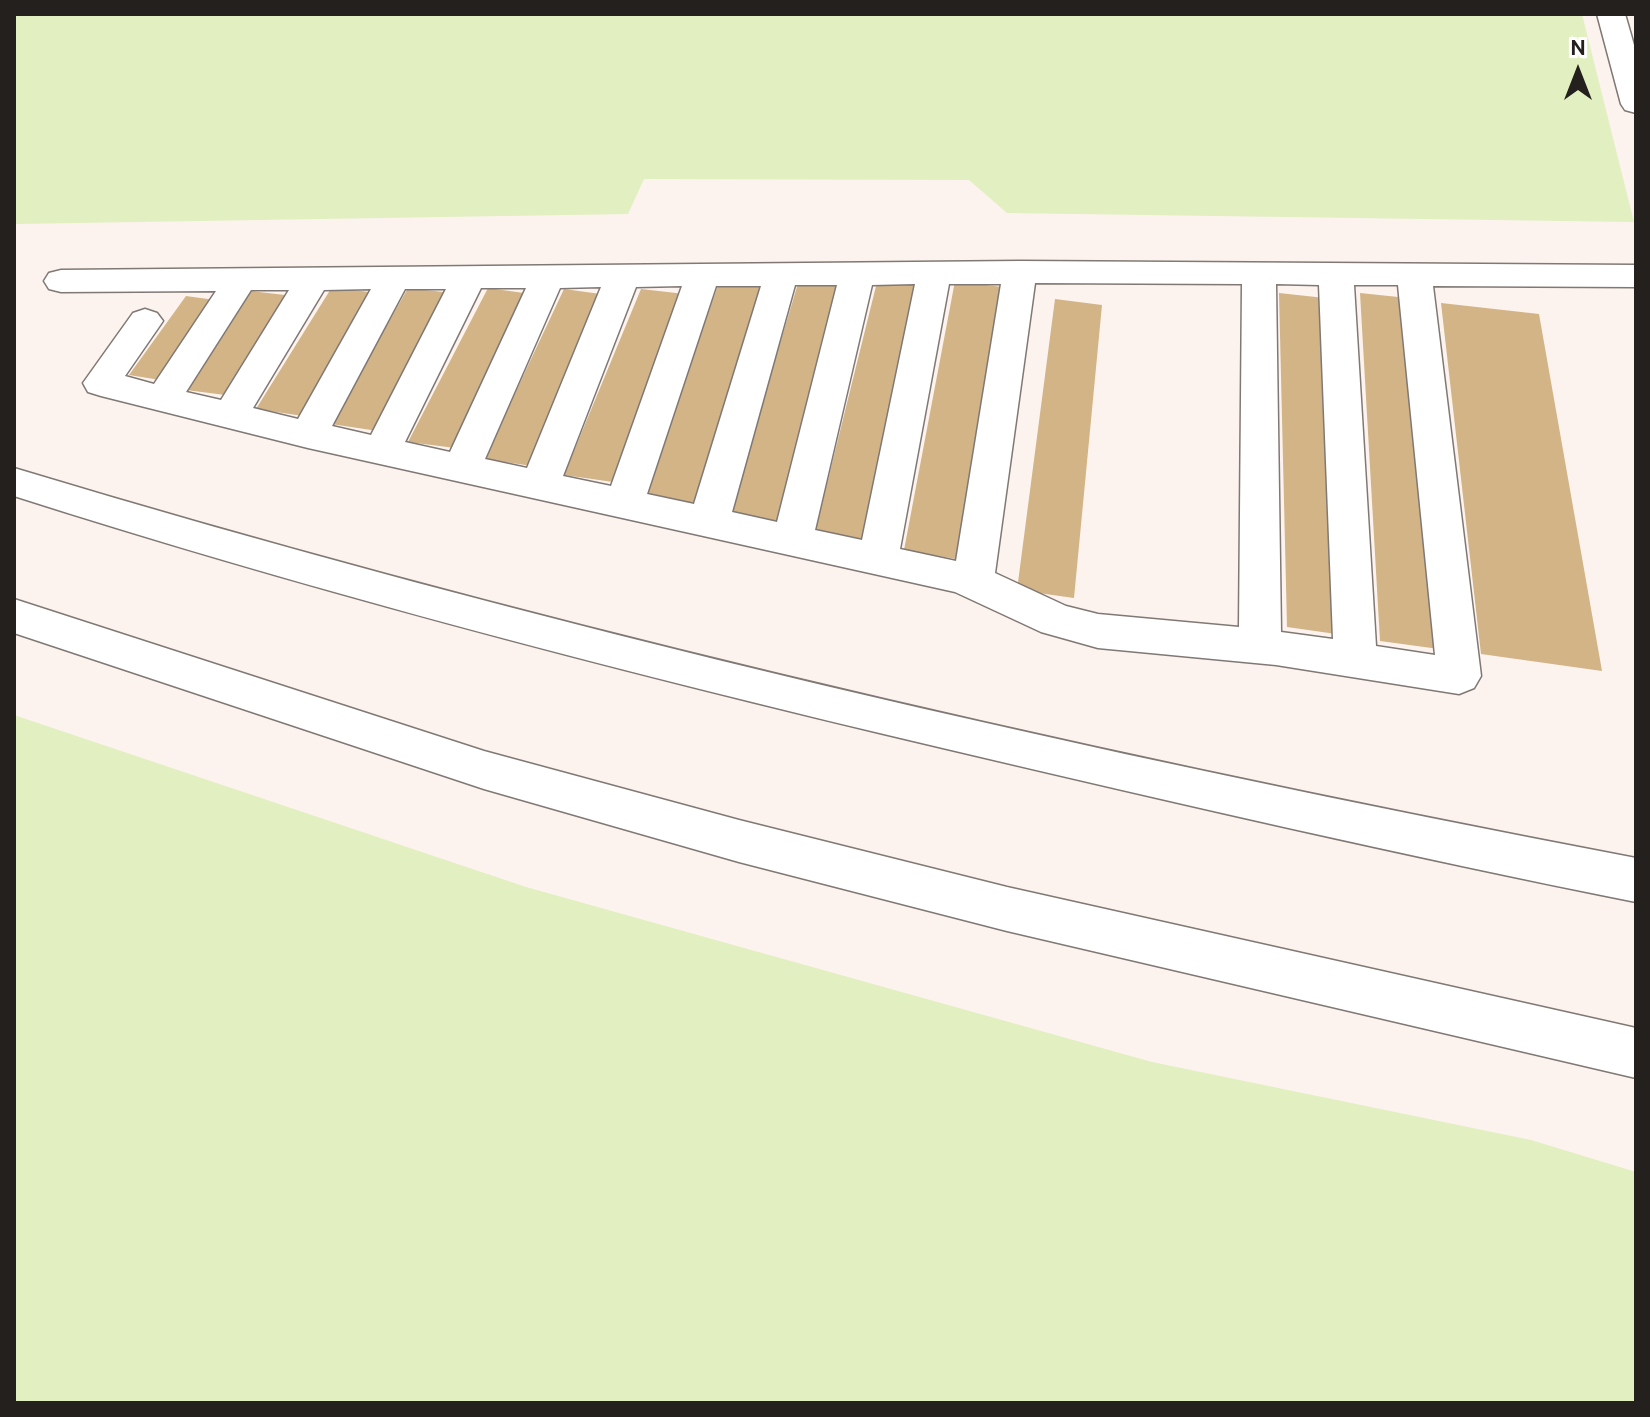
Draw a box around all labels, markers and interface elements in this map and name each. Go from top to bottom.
north arrow [1538,32,1618,112]
text: N [1570,34,1586,61]

